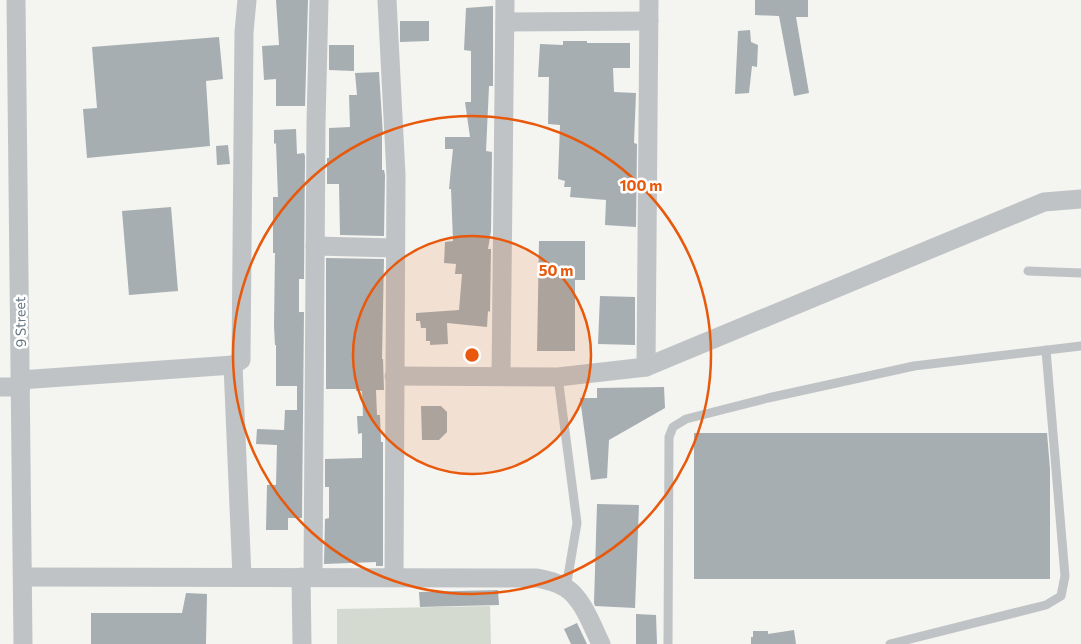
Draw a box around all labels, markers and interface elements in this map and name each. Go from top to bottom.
text: 100 m [620,176,662,194]
text: 50 m [539,261,573,279]
street label: 9 Street [11,296,29,348]
centre of rings [463,346,481,364]

